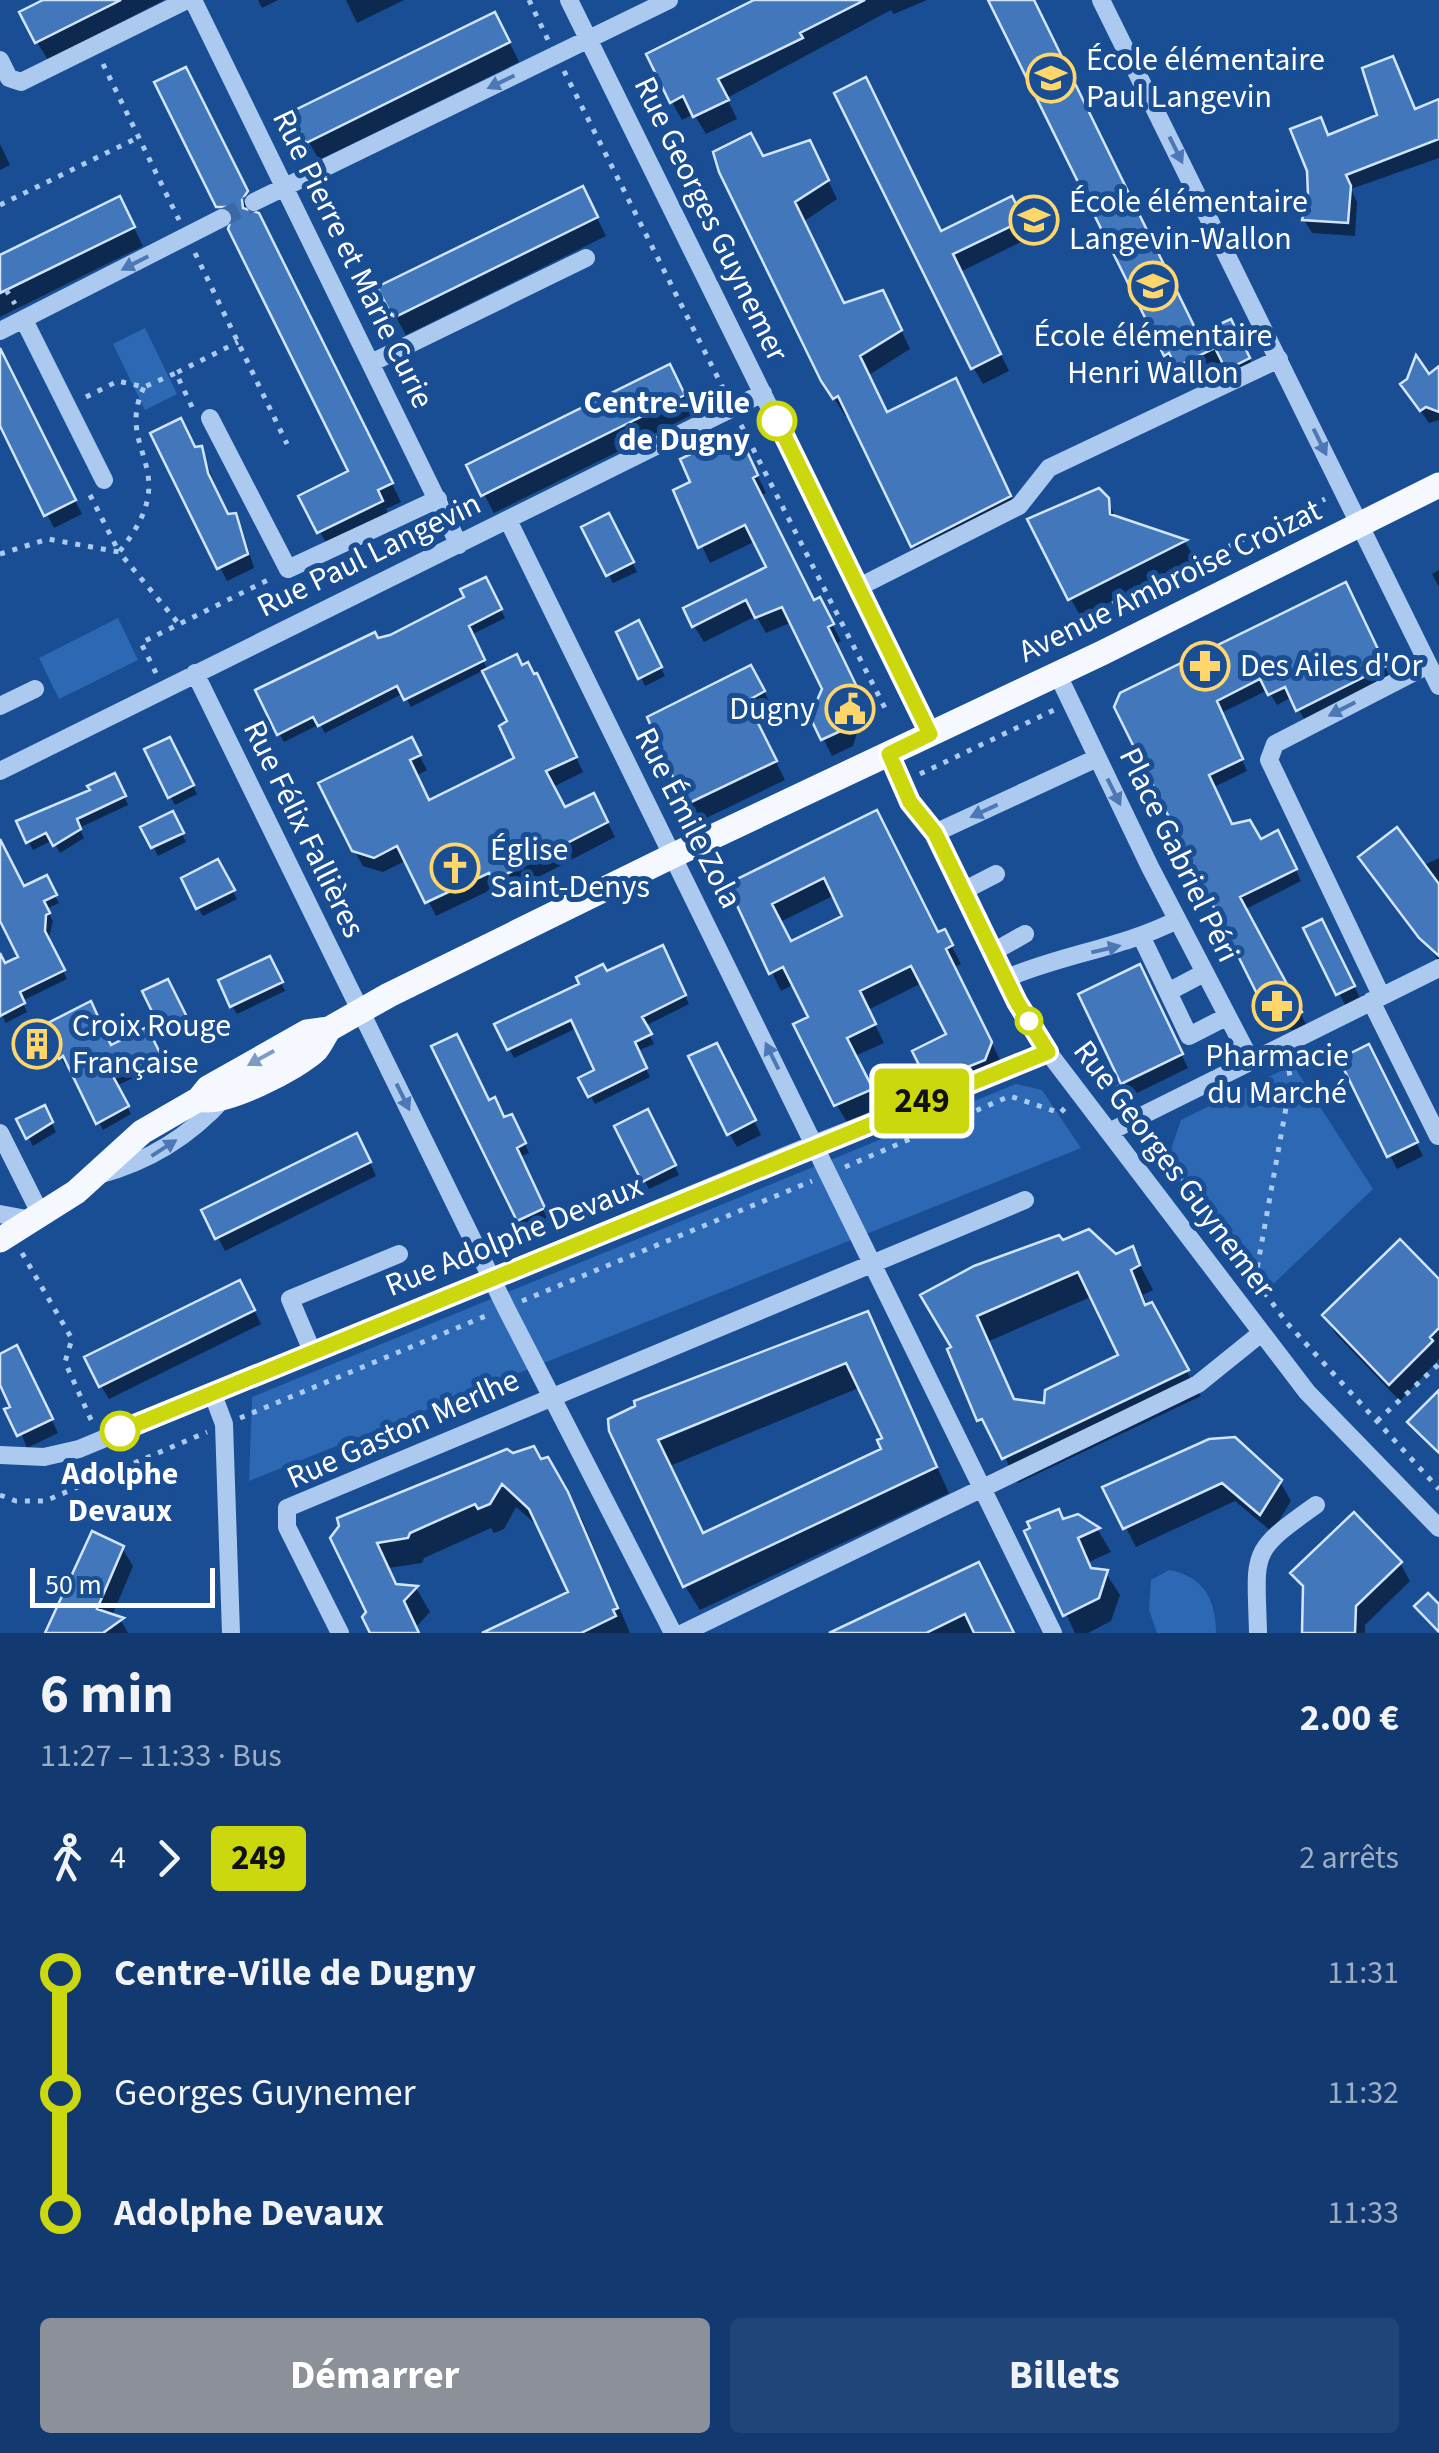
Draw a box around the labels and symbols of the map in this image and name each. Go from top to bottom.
place label: École élémentaire Paul Langevin [1086,37,1325,120]
school or university icon: École élémentaire Paul Langevin [1025,52,1077,104]
street label: Rue Georges Guynemer [622,69,800,370]
one-way arrow [486,74,515,91]
street label: Rue Pierre et Marie Curie [261,102,445,416]
one-way arrow [1167,136,1184,165]
place label: École élémentaire Langevin-Wallon [1069,179,1308,262]
school or university icon: École élémentaire Langevin-Wallon [1008,194,1060,246]
one-way arrow [121,254,150,271]
school or university icon: École élémentaire Henri Wallon [1127,260,1179,312]
place label: École élémentaire Henri Wallon [1034,313,1272,396]
place label: Centre-Ville de Dugny [583,380,750,463]
marker: Centre-Ville de Dugny [758,402,796,440]
one-way arrow [1311,427,1328,456]
street label: Rue Paul Langevin [249,481,489,629]
street label: Avenue Ambroise Croizat [1011,487,1329,674]
pharmacy icon: Des Ailes d'Or [1179,640,1231,692]
place label: Des Ailes d'Or [1240,643,1423,689]
public building icon: Dugny [824,683,876,735]
place label: Dugny [729,686,815,732]
one-way arrow [1327,700,1356,717]
street label: Rue Félix Fallières [231,712,377,946]
street label: Rue Émile Zola [623,719,753,917]
street label: Place Gabriel Péri [1107,740,1251,970]
one-way arrow [1105,778,1122,807]
one-way arrow [970,802,999,819]
place label: Église Saint-Denys [490,827,650,910]
church icon: Église Saint-Denys [429,842,481,894]
one-way arrow [1091,941,1122,956]
pharmacy icon: Pharmacie du Marché [1251,980,1303,1032]
place label: Croix Rouge Française [72,1003,231,1086]
unlabelled marker [1016,1008,1042,1034]
building icon: Croix Rouge Française [11,1018,63,1070]
street label: Rue Georges Guynemer [1062,1031,1287,1308]
place label: Pharmacie du Marché [1205,1033,1349,1116]
one-way arrow [763,1041,780,1070]
one-way arrow [247,1048,275,1066]
line badge: 249 [864,1068,980,1134]
one-way arrow [394,1083,411,1112]
one-way arrow [151,1139,178,1157]
street label: Rue Adolphe Devaux [378,1163,650,1309]
street label: Rue Gaston Merlhe [280,1357,526,1501]
marker: Adolphe Devaux [101,1412,139,1450]
place label: Adolphe Devaux [61,1451,178,1534]
scale bar [30,1563,215,1608]

